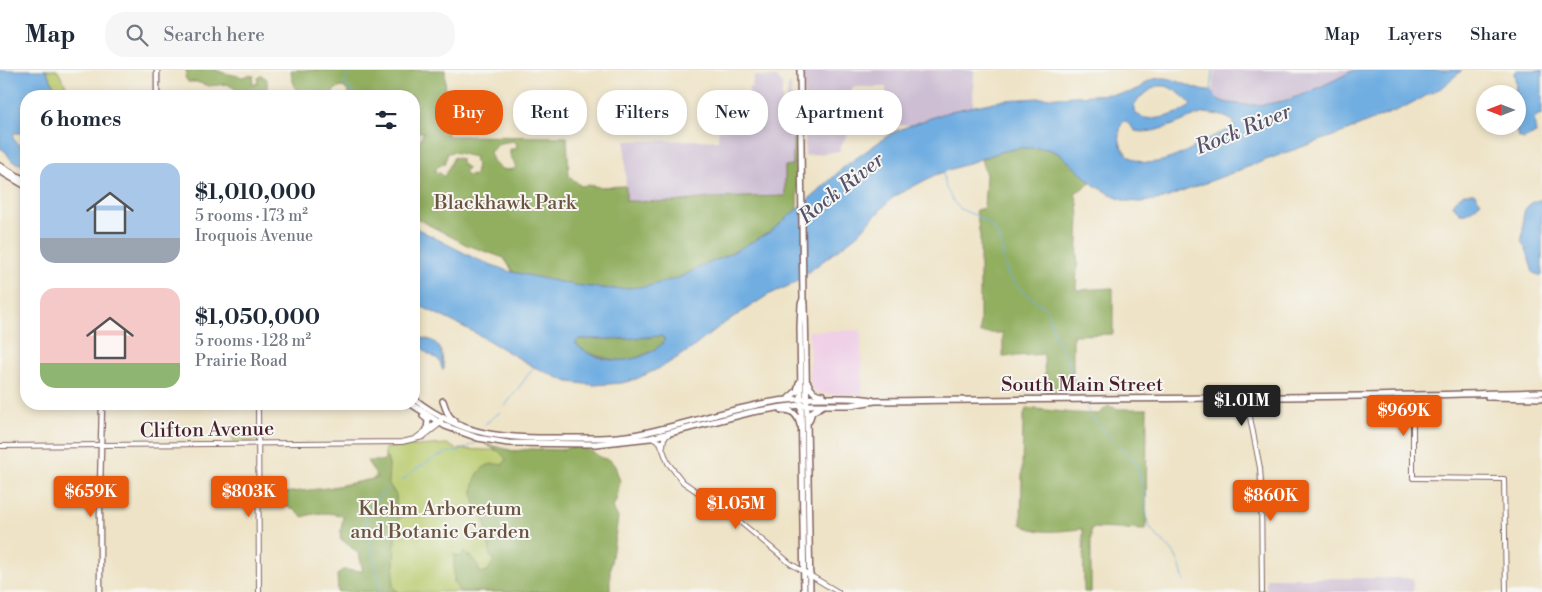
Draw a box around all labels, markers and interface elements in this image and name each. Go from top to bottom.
search box [105,12,455,57]
text: Map [25,20,75,50]
icon: search [123,21,151,49]
text: Search here [163,23,265,47]
text: Map [1325,23,1360,46]
text: Layers [1388,23,1442,46]
text: Share [1470,23,1517,46]
north arrow [1476,85,1526,135]
map controls [1476,85,1526,135]
chip: Buy [435,90,503,135]
chip: Rent [513,90,587,135]
chip: Filters [597,90,687,135]
chip: New [697,90,768,135]
chip: Apartment [778,90,902,135]
water label: Rock River [1191,99,1296,161]
icon: filters [372,106,400,134]
text: 6 homes [40,107,121,133]
water label: Rock River [793,147,890,231]
text: $1,010,000 [195,180,316,206]
icon: home [80,183,140,243]
park label: Blackhawk Park [433,191,578,216]
text: 5 rooms · 173 m² [195,206,308,226]
text: Iroquois Avenue [195,226,313,246]
text: $1,050,000 [195,305,320,331]
icon: home [80,308,140,368]
text: 5 rooms · 128 m² [195,331,311,351]
text: Prairie Road [195,351,287,371]
street label: South Main Street [1001,373,1163,398]
pin: $1.01M [1201,384,1283,427]
text: $1.01M [1214,391,1270,411]
pin: $969K [1369,394,1439,437]
text: $969K [1378,401,1430,421]
street label: Clifton Avenue [140,417,274,444]
pin: $659K [56,476,126,518]
pin: $803K [214,476,284,518]
pin: $860K [1236,480,1306,522]
text: $659K [65,482,117,502]
text: $803K [222,482,276,502]
text: $860K [1244,486,1298,506]
pin: $1.05M [695,488,777,530]
text: $1.05M [707,494,765,514]
park label: Klehm Arboretum and Botanic Garden [350,497,530,545]

